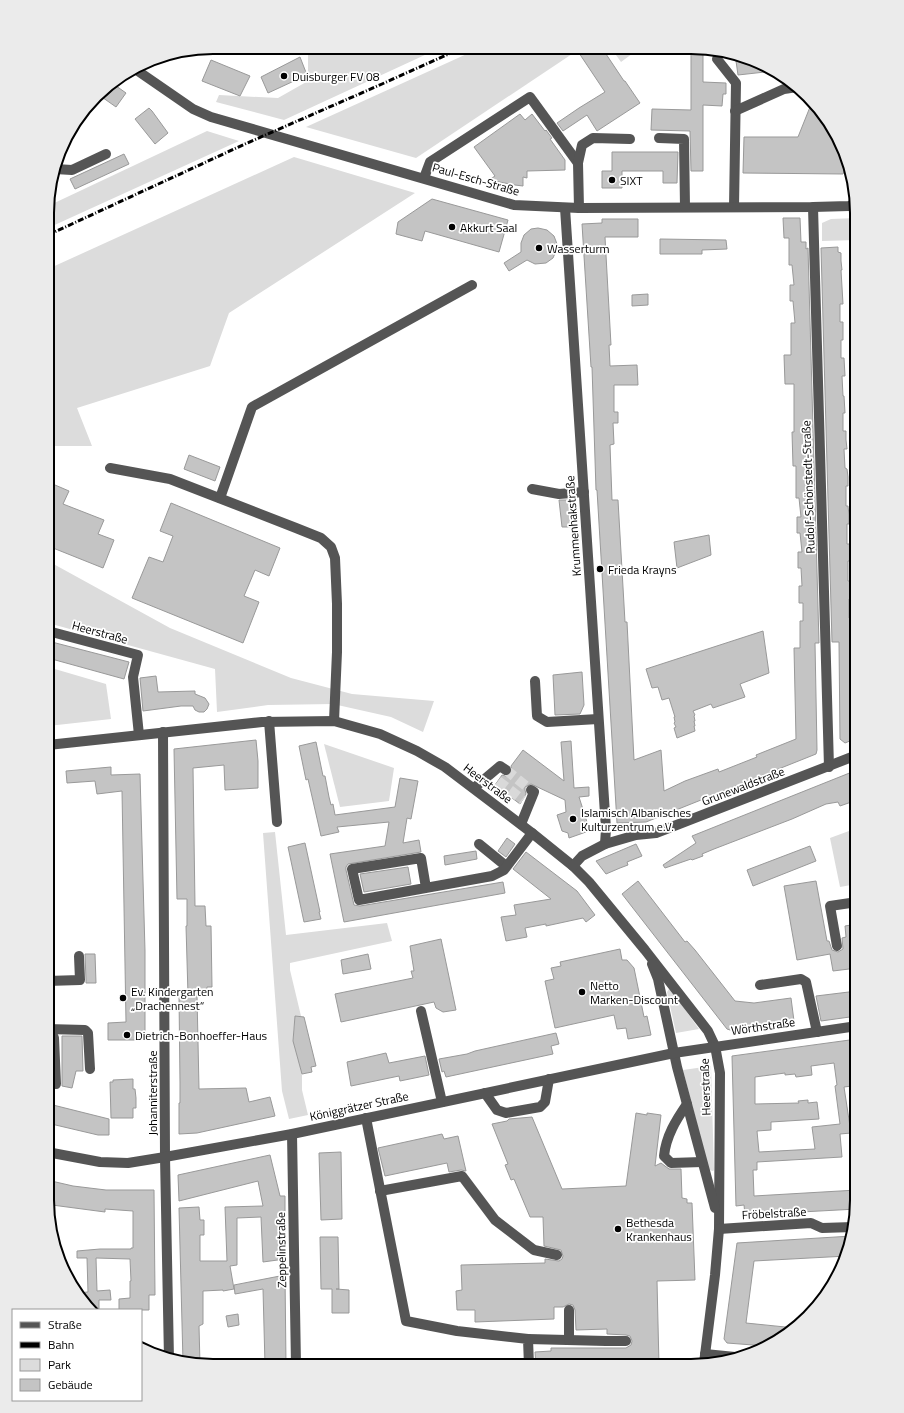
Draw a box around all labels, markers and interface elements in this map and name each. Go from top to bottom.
place label: Duisburger FV 08 [292,67,380,86]
marker: Duisburger FV 08 [279,71,289,81]
street label: Paul-Esch-Straße [430,157,522,201]
place label: SIXT [620,171,643,190]
marker: SIXT [607,175,617,185]
place label: Akkurt Saal [460,218,517,237]
marker: Akkurt Saal [447,222,457,232]
place label: Wasserturm [547,239,610,258]
marker: Wasserturm [534,243,544,253]
street label: Rudolf-Schönstedt-Straße [796,420,820,554]
street label: Krummenhakstraße [560,475,586,577]
place label: Frieda Krayns [608,560,677,579]
marker: Frieda Krayns [595,564,605,574]
street label: Heerstraße [70,615,130,649]
street label: Heerstraße [459,758,517,808]
street label: Grunewaldstraße [699,761,787,811]
place label: Islamisch Albanisches Kulturzentrum e.V. [581,803,692,836]
marker: Islamisch Albanisches Kulturzentrum e.V. [568,814,578,824]
place label: Netto Marken-Discount [590,976,679,1009]
place label: Ev. Kindergarten „Drachennest“ [131,982,214,1015]
marker: Netto Marken-Discount [577,987,587,997]
marker: Ev. Kindergarten „Drachennest“ [118,993,128,1003]
street label: Wörthstraße [730,1012,796,1040]
place label: Dietrich-Bonhoeffer-Haus [135,1026,268,1045]
marker: Dietrich-Bonhoeffer-Haus [122,1030,132,1040]
street label: Johanniterstraße [143,1050,162,1136]
street label: Heerstraße [695,1058,715,1116]
street label: Königgrätzer Straße [308,1086,410,1126]
street label: Fröbelstraße [741,1202,807,1224]
street label: Zeppelinstraße [271,1212,291,1288]
place label: Bethesda Krankenhaus [626,1213,692,1246]
marker: Bethesda Krankenhaus [613,1224,623,1234]
legend [12,1309,142,1401]
text: Straße [48,1315,82,1334]
text: Bahn [48,1335,74,1354]
text: Park [48,1355,71,1374]
text: Gebäude [48,1375,93,1394]

